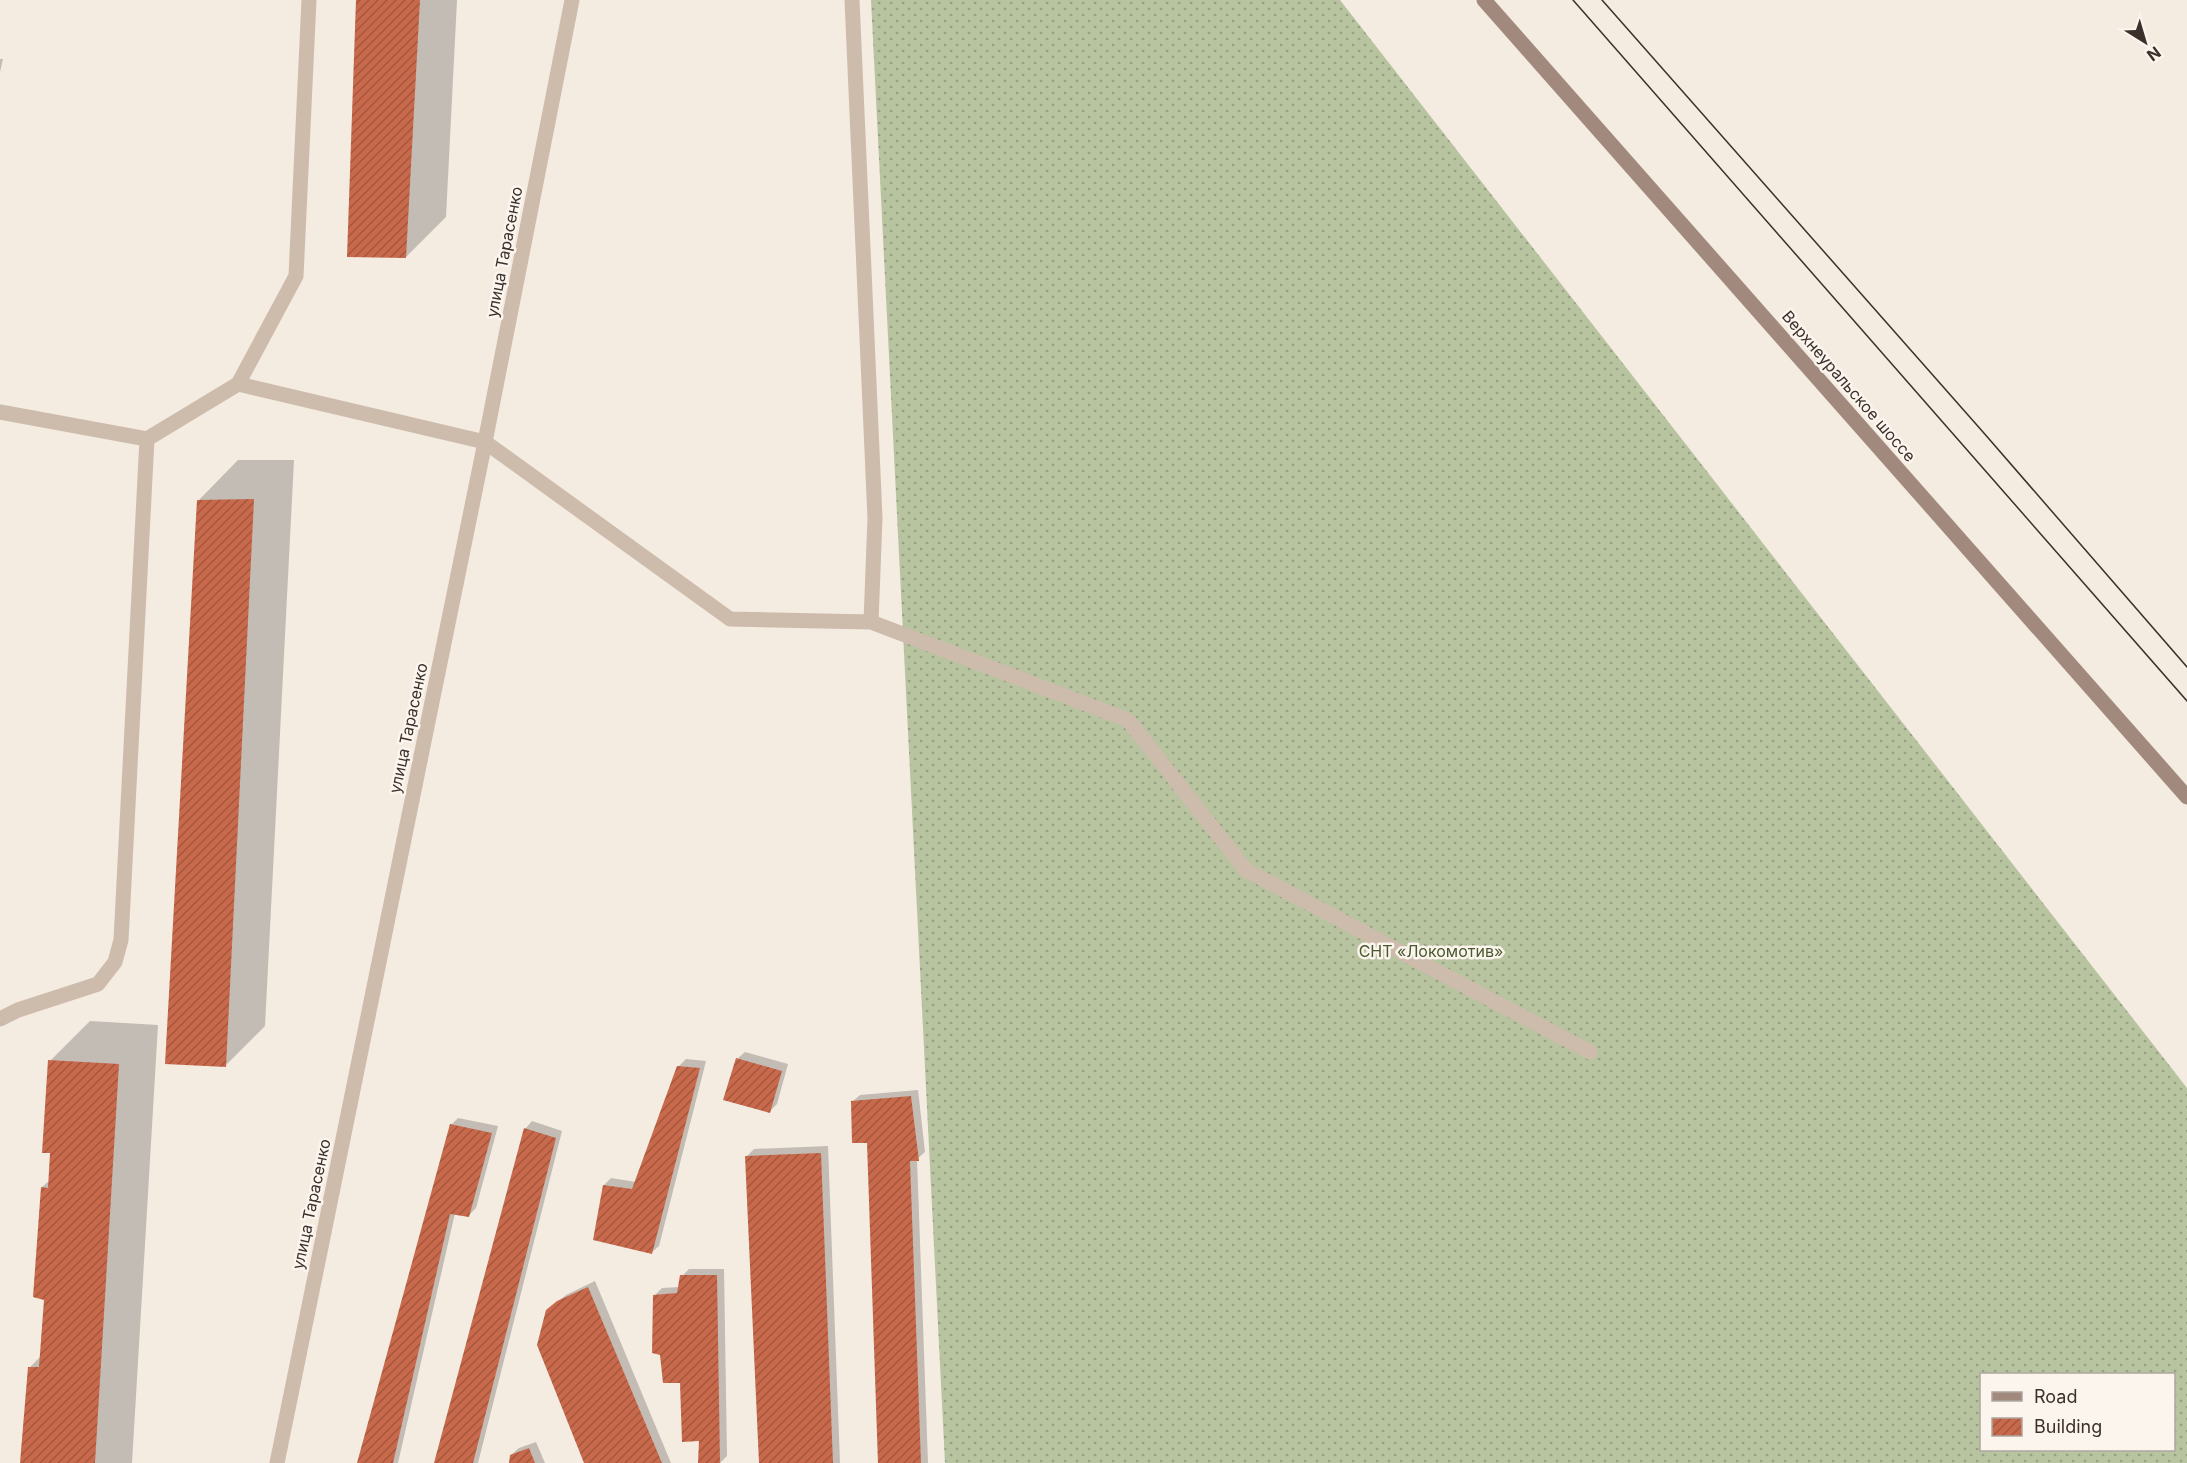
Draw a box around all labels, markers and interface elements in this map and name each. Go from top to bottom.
north arrow [2115,12,2175,72]
text: N [2143,42,2165,66]
street label: улица Тарасенко [482,185,526,319]
street label: Верхнеуральское шоссе [1778,306,1920,466]
street label: улица Тарасенко [384,661,432,795]
park label: СНТ «Локомотив» [1359,941,1503,961]
street label: улица Тарасенко [287,1137,335,1271]
legend [1980,1373,2175,1451]
text: Road [2034,1386,2077,1407]
text: Building [2034,1416,2102,1437]

